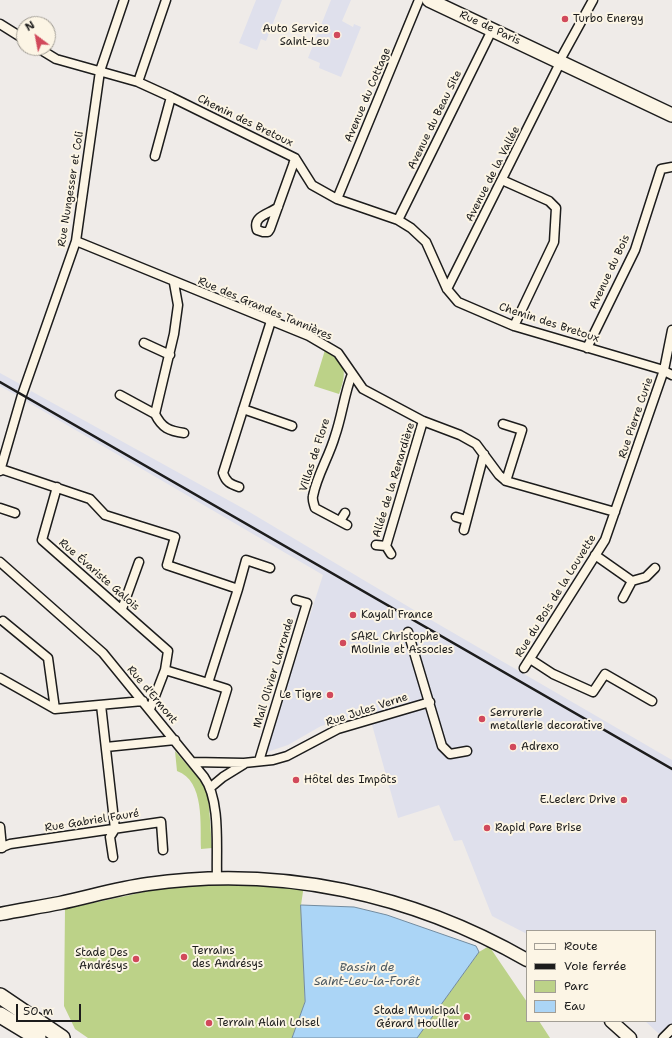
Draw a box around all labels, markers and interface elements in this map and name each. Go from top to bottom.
street label: Rue de Paris [457,8,523,48]
place label: Turbo Energy [573,12,644,26]
marker: Turbo Energy [560,14,570,24]
north arrow [16,16,56,56]
text: N [22,18,38,35]
place label: Auto Service Saint-Leu [262,22,329,48]
marker: Auto Service Saint-Leu [332,30,342,40]
street label: Avenue du Cottage [342,46,394,144]
street label: Avenue du Beau Site [405,68,465,172]
street label: Chemin des Bretoux [195,92,295,150]
street label: Avenue de la Vallée [463,124,523,224]
street label: Rue Nungesser et Coli [55,130,87,248]
street label: Avenue du Bois [587,233,633,311]
street label: Rue des Grandes Tannières [196,275,334,343]
street label: Chemin des Bretoux [497,301,601,345]
street label: Rue Pierre Curie [616,376,656,460]
street label: Villas de Flore [297,417,333,493]
street label: Allée de la Renardière [370,421,418,539]
street label: Rue du Bois de la Louvette [513,532,599,660]
street label: Rue Évariste Galois [56,536,142,614]
place label: Kayali France [361,608,433,622]
marker: Kayali France [348,610,358,620]
street label: Mail Olivier Larronde [251,617,297,729]
place label: SARL Christophe Molinie et Associes [351,630,453,656]
marker: SARL Christophe Molinie et Associes [338,638,348,648]
street label: Rue d'Ermont [124,663,180,727]
place label: Le Tigre [279,688,322,702]
marker: Le Tigre [325,690,335,700]
street label: Rue Jules Verne [324,691,410,729]
place label: Serrurerie metallerie decorative [490,706,603,732]
marker: Serrurerie metallerie decorative [477,714,487,724]
place label: Adrexo [521,740,559,754]
marker: Adrexo [508,742,518,752]
place label: Hôtel des Impôts [304,773,397,787]
marker: Hôtel des Impôts [291,775,301,785]
place label: E.Leclerc Drive [540,793,616,807]
marker: E.Leclerc Drive [619,795,629,805]
street label: Rue Gabriel Fauré [44,807,140,835]
place label: Rapid Pare Brise [495,821,582,835]
marker: Rapid Pare Brise [482,823,492,833]
legend [526,930,656,1022]
text: Route [564,938,598,954]
place label: Terrains des Andrésys [192,944,263,970]
place label: Stade Des Andrésys [75,946,128,972]
marker: Terrains des Andrésys [179,952,189,962]
marker: Stade Des Andrésys [131,954,141,964]
text: Voie ferrée [564,958,627,974]
water label: Bassin de Saint-Leu-la-Forêt [314,961,420,989]
text: Parc [564,978,589,994]
scale bar [18,996,83,1022]
text: Eau [564,998,585,1014]
text: 50 m [23,1003,53,1019]
place label: Stade Municipal Gérard Houllier [374,1004,459,1030]
marker: Stade Municipal Gérard Houllier [462,1012,472,1022]
place label: Terrain Alain Loisel [217,1016,319,1030]
marker: Terrain Alain Loisel [204,1018,214,1028]

